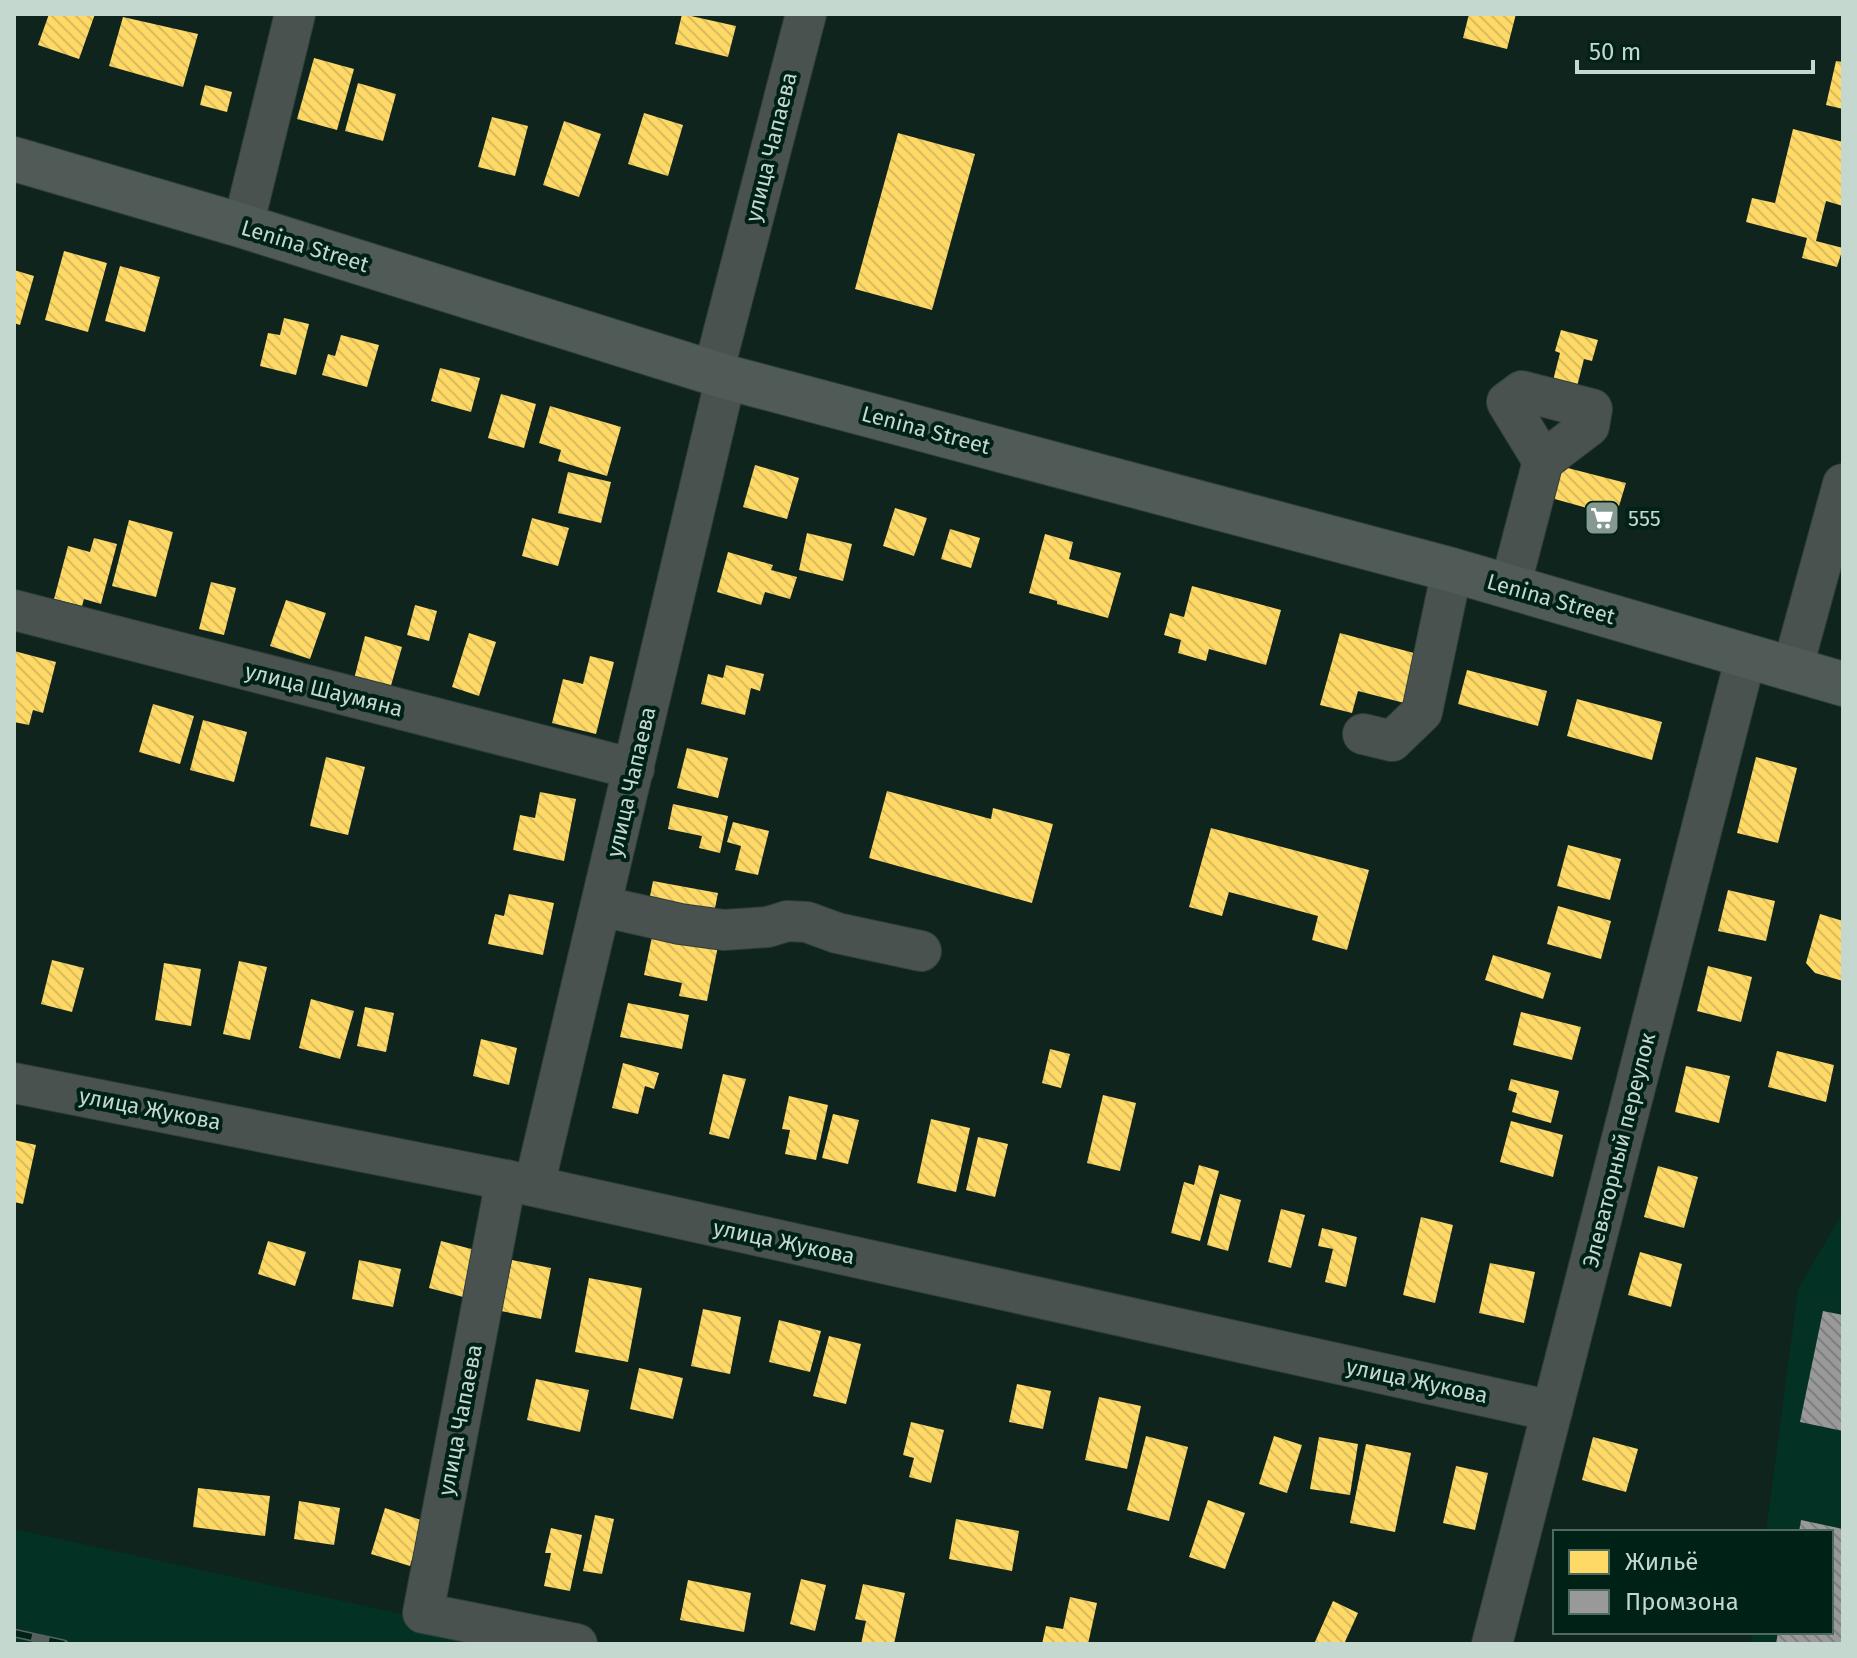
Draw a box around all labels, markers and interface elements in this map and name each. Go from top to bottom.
scale bar [1577,24,1813,74]
text: 50 m [1589,38,1641,66]
street label: улица Чапаева [739,69,803,225]
street label: Lenina Street [238,214,372,278]
street label: Lenina Street [859,400,993,460]
supermarket icon: 555 [1583,499,1621,537]
place label: 555 [1628,505,1661,532]
street label: Lenina Street [1484,568,1618,630]
street label: улица Шаумяна [242,657,406,723]
street label: улица Чапаева [601,704,661,860]
street label: Элеваторный переулок [1577,1029,1661,1270]
street label: улица Жукова [77,1082,223,1136]
street label: улица Жукова [711,1214,857,1270]
street label: улица Чапаева [432,1342,488,1498]
street label: улица Жукова [1344,1353,1490,1409]
legend [1553,1530,1833,1634]
text: Жильё [1625,1548,1698,1576]
text: Промзона [1625,1588,1739,1616]

